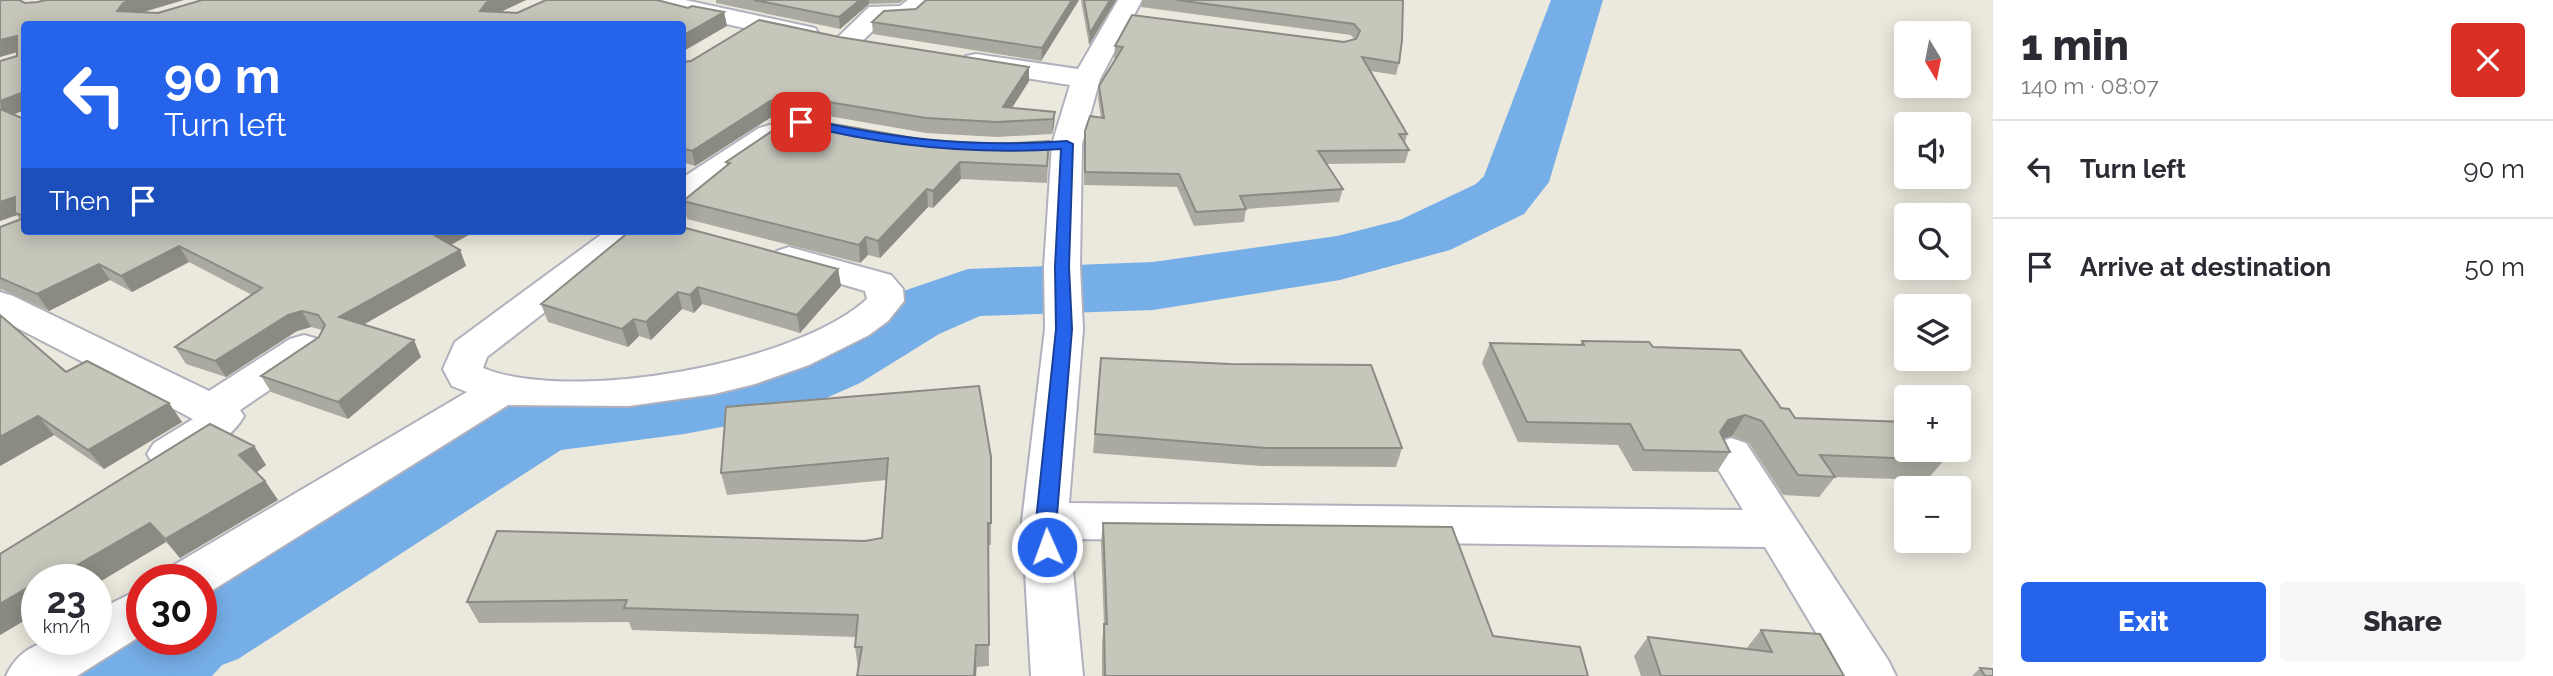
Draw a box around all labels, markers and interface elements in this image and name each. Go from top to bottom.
north arrow [1894,21,1970,98]
map controls [1894,21,1971,553]
text: 1 min [2021,21,2129,70]
button: close [2451,23,2525,97]
text: 90 m [164,47,280,104]
icon: left [49,49,140,140]
text: 140 m · 08:07 [2021,72,2159,99]
pin [771,92,831,152]
icon: arrive [782,103,820,141]
text: Turn left [164,106,286,143]
button: sound [1894,112,1971,189]
icon: left [2021,150,2059,188]
text: Turn left [2080,154,2186,184]
text: 90 m [2463,154,2525,184]
icon: arrive [124,182,162,220]
text: Then [49,186,110,216]
button: search [1894,203,1971,280]
icon: arrive [2021,248,2059,286]
text: Arrive at destination [2080,252,2331,282]
text: 50 m [2464,252,2525,282]
button: layers [1894,294,1971,371]
button: + [1894,385,1971,462]
button: − [1894,476,1971,553]
position arrow [1010,510,1084,584]
speed limit sign: 30 [126,564,217,655]
text: 23 [47,580,86,621]
button: Exit [2021,582,2266,662]
button: Share [2280,582,2525,662]
text: km/h [43,616,90,637]

